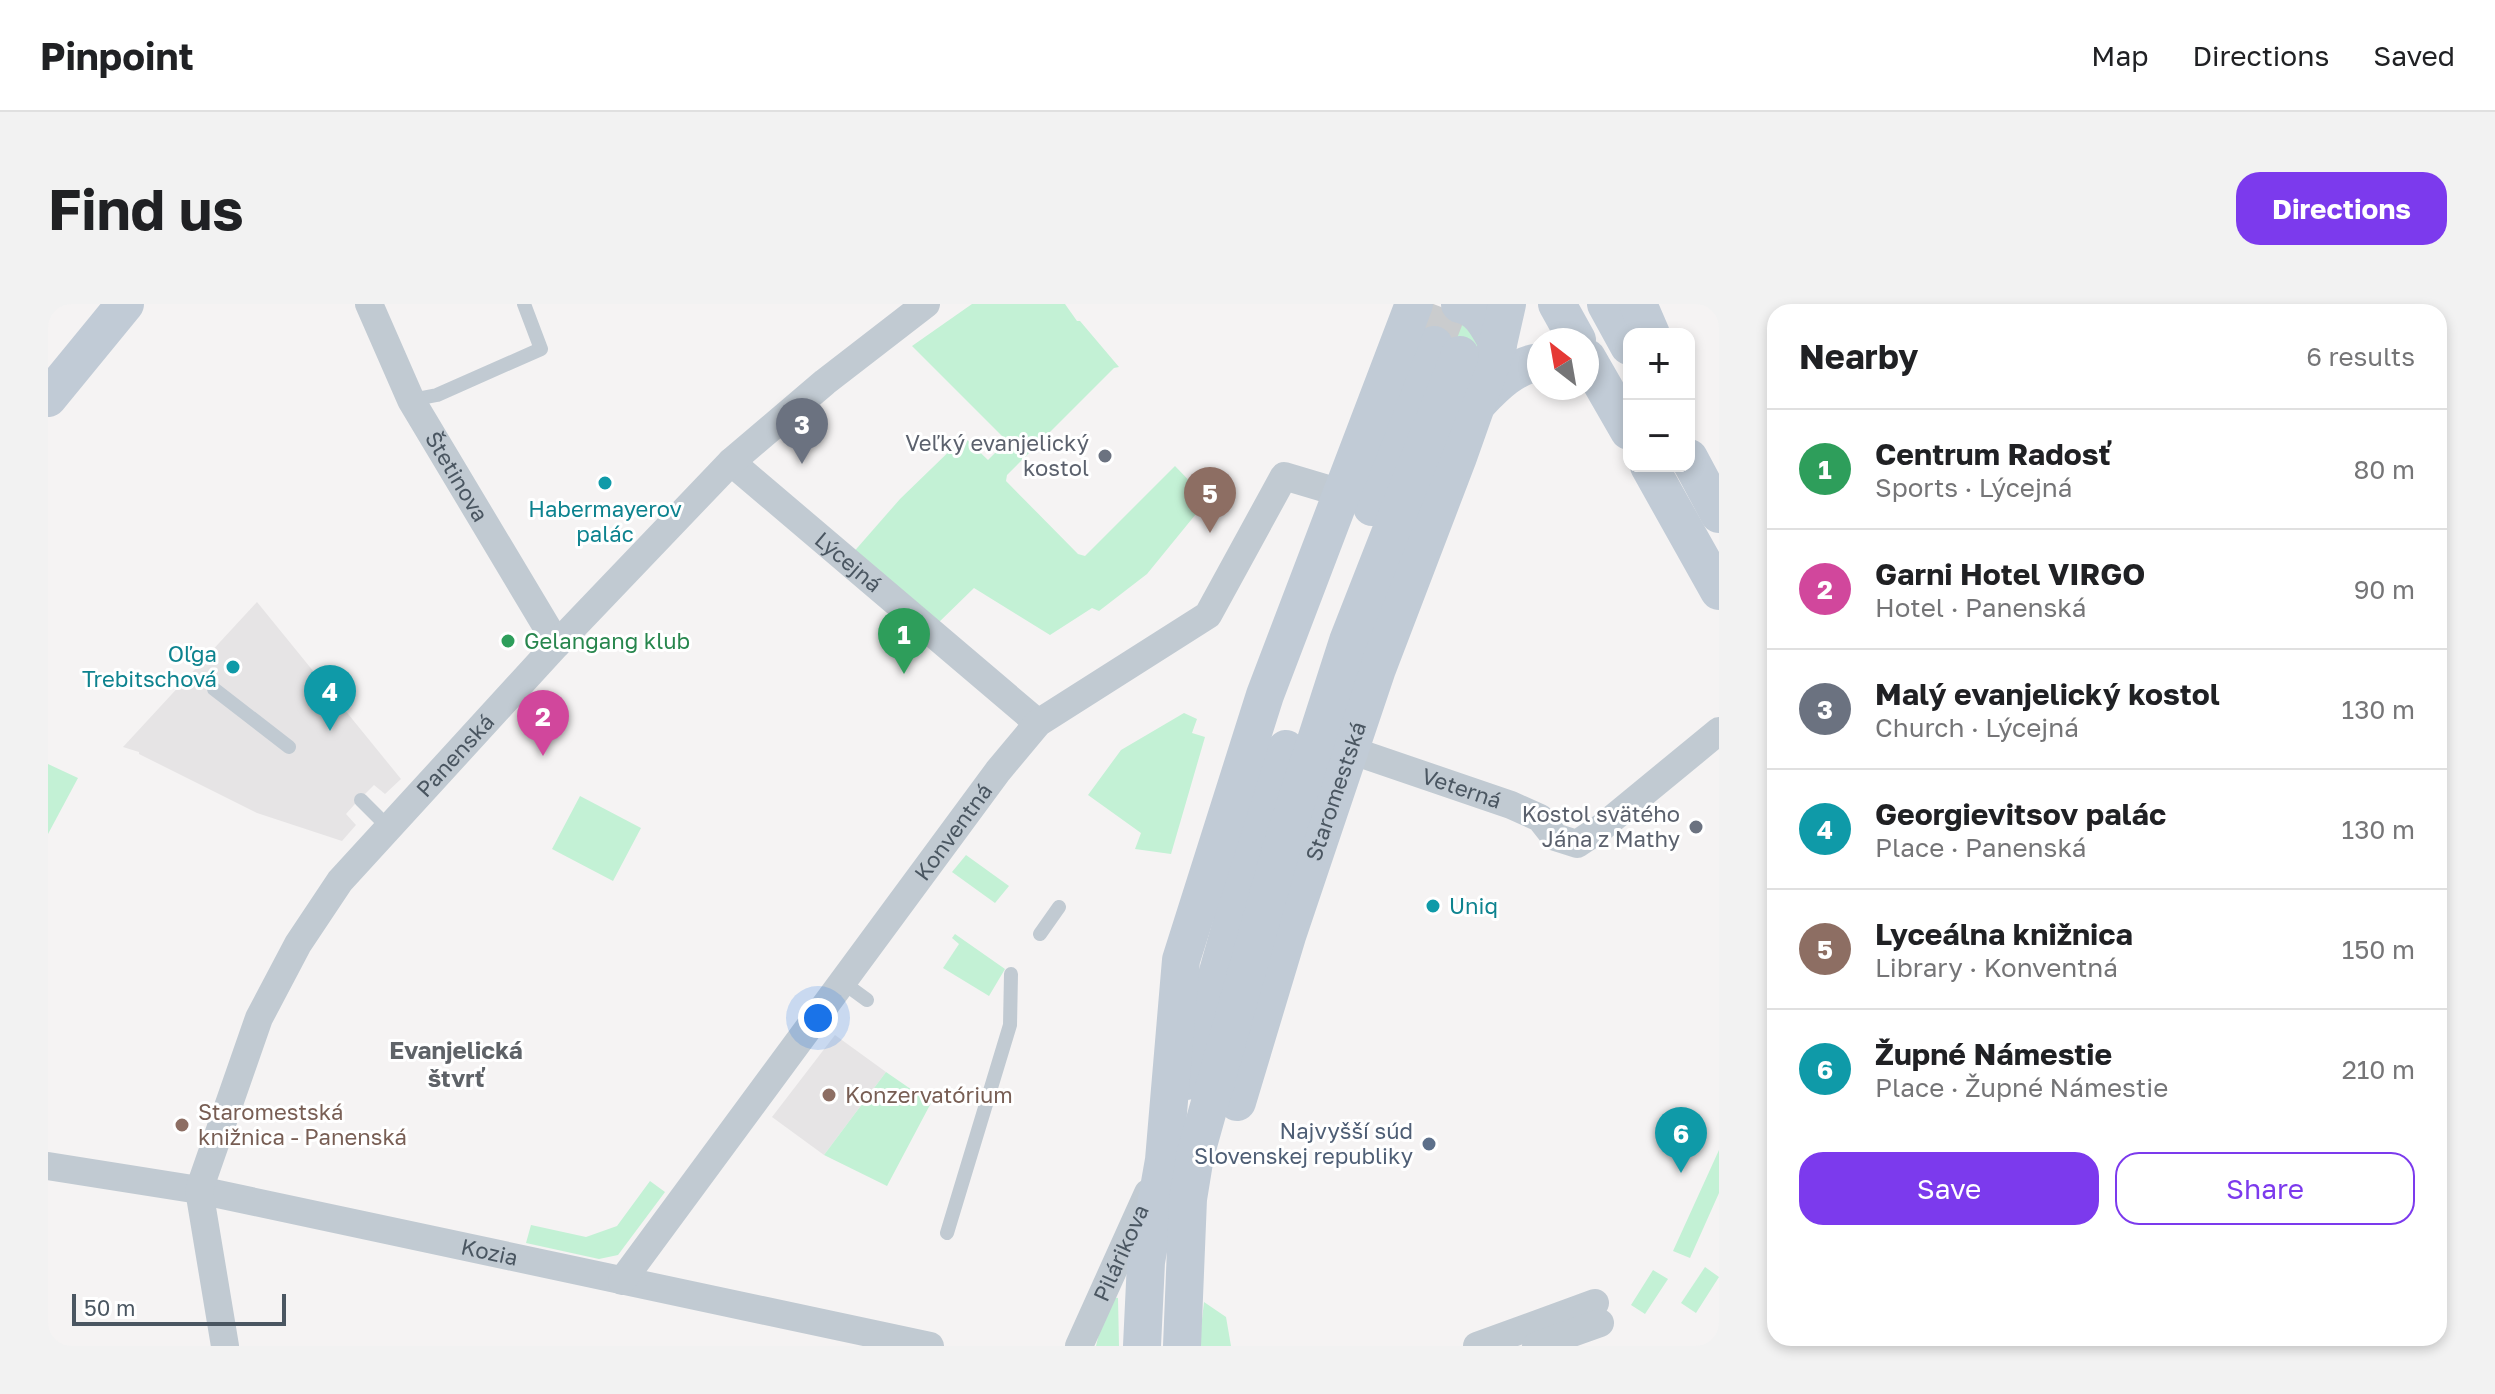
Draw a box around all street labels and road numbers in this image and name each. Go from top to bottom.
street label: Štetinova [420,426,495,526]
street label: Lýcejná [810,525,888,597]
street label: Panenská [410,708,499,802]
street label: Staromestská [1299,718,1371,864]
street label: Veterná [1419,762,1505,814]
street label: Konventná [908,778,997,885]
street label: Pilárikova [1087,1200,1154,1305]
street label: Kozia [459,1232,521,1271]

